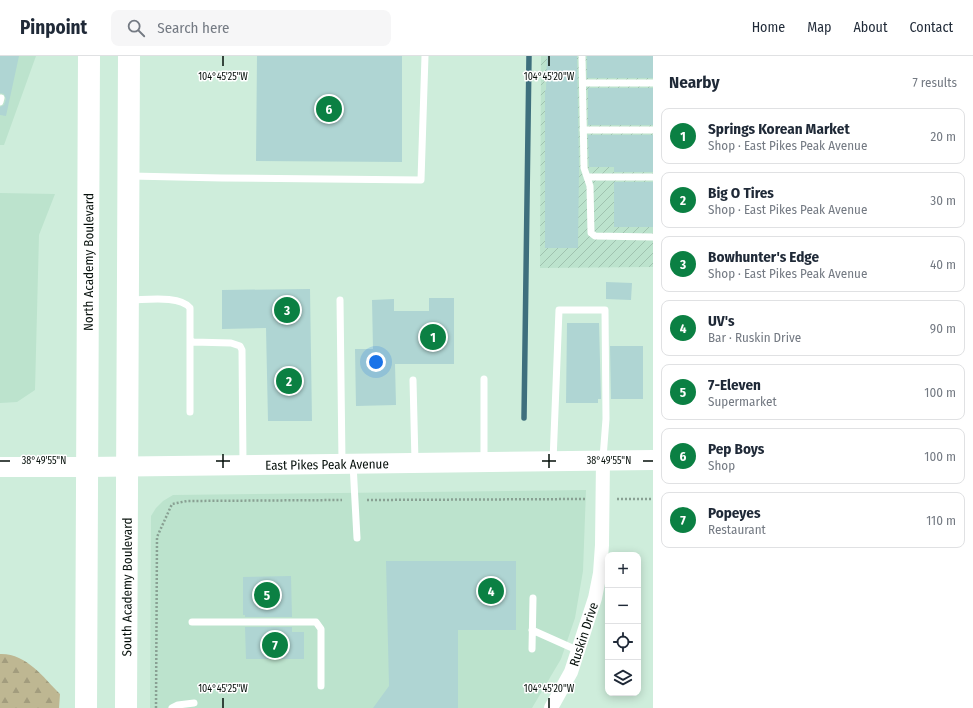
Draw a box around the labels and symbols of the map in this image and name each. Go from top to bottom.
text: 104°45'25"W [198,71,248,83]
text: 104°45'20"W [524,71,575,83]
pin: 6 [316,94,342,124]
street label: North Academy Boulevard [81,193,96,331]
pin: 3 [274,295,300,325]
pin: 1 [420,322,446,352]
your location [366,352,386,372]
pin: 2 [276,366,302,396]
text: 38°49'55"N [22,455,66,467]
text: 38°49'55"N [587,455,631,467]
street label: East Pikes Peak Avenue [265,456,389,473]
street label: South Academy Boulevard [119,518,135,656]
pin: 4 [478,576,504,606]
pin: 5 [254,580,280,610]
street label: Ruskin Drive [566,600,601,668]
pin: 7 [262,630,288,660]
text: 104°45'25"W [198,683,248,695]
text: 104°45'20"W [524,683,575,695]

